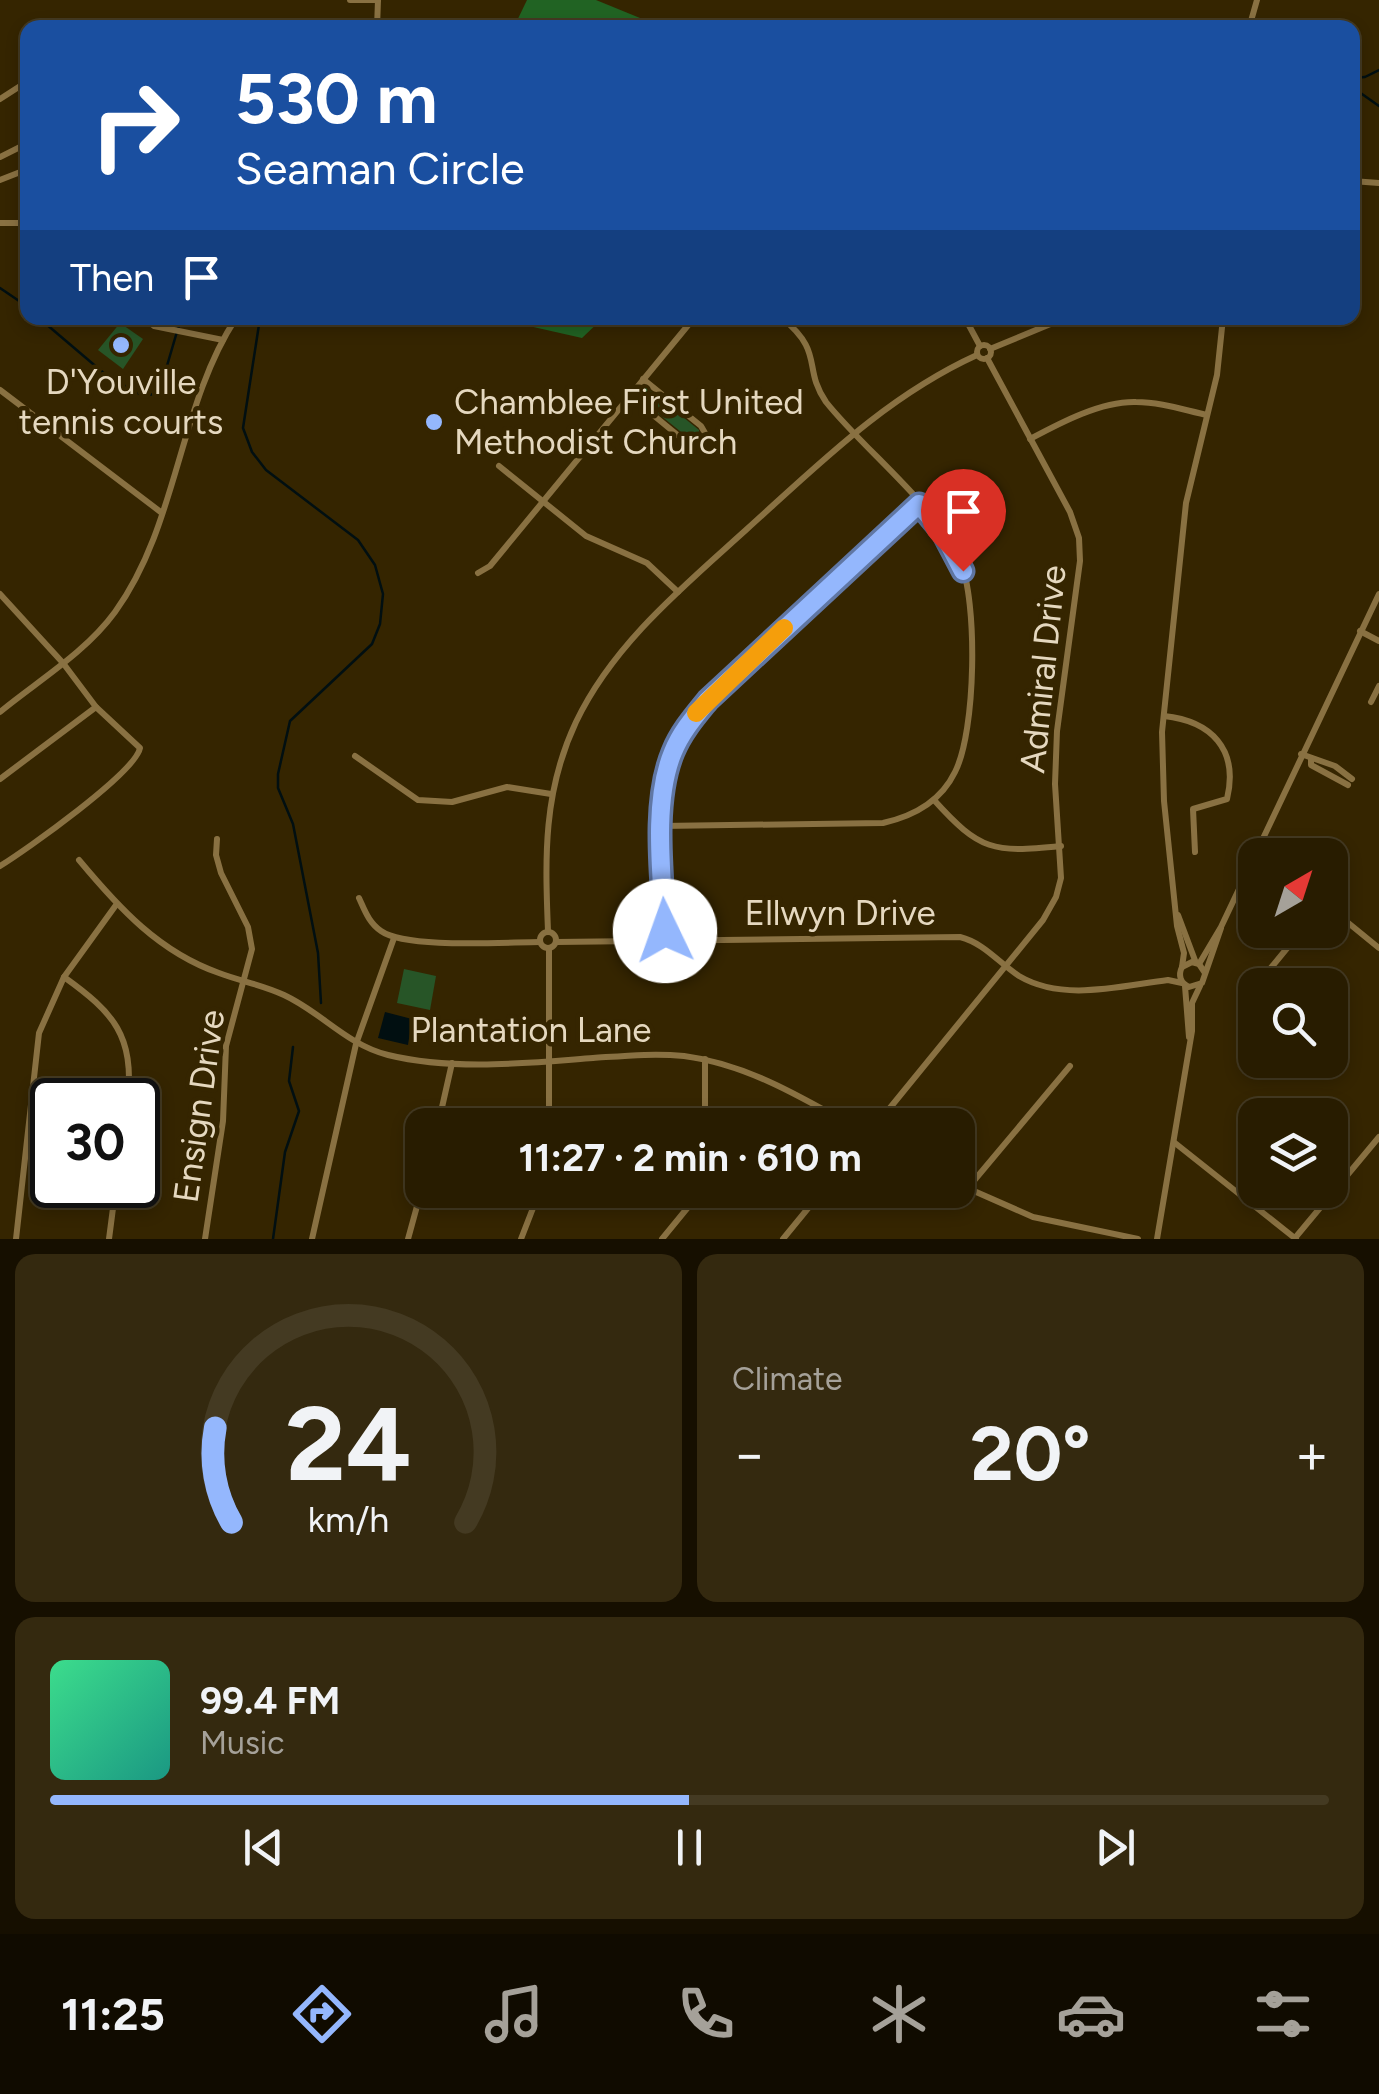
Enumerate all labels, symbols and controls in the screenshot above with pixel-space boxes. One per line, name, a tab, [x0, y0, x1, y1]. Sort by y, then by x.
text: 530 m	[235, 56, 438, 141]
icon: right	[70, 60, 200, 190]
text: Seaman Circle	[235, 141, 525, 195]
icon: arrive	[174, 250, 229, 305]
text: Then	[70, 255, 154, 301]
marker: D'Youville tennis courts	[110, 334, 132, 356]
place label: D'Youville tennis courts	[19, 361, 223, 443]
place label: Chamblee First United Methodist Church	[454, 381, 804, 463]
marker: Chamblee First United Methodist Church	[423, 411, 445, 433]
pin	[921, 469, 1006, 572]
icon: arrive	[936, 484, 991, 539]
street label: Admiral Drive	[1011, 563, 1075, 775]
north arrow	[1238, 838, 1348, 948]
map controls	[1238, 838, 1348, 1208]
position arrow	[613, 879, 717, 983]
street label: Ellwyn Drive	[744, 892, 936, 934]
button: search	[1238, 968, 1348, 1078]
street label: Ensign Drive	[165, 1007, 233, 1205]
street label: Plantation Lane	[411, 1009, 651, 1051]
speed limit sign: 30	[30, 1078, 160, 1208]
button: layers	[1238, 1098, 1348, 1208]
text: 11:27 · 2 min · 610 m	[518, 1135, 862, 1181]
text: Climate	[732, 1360, 843, 1398]
text: 24	[285, 1381, 412, 1506]
text: 20°	[970, 1409, 1091, 1499]
text: −	[732, 1421, 766, 1487]
text: +	[1295, 1421, 1329, 1487]
text: km/h	[308, 1498, 389, 1541]
text: 99.4 FM	[200, 1678, 340, 1724]
text: Music	[200, 1724, 285, 1762]
icon: previous	[236, 1820, 291, 1875]
icon: pause	[662, 1820, 717, 1875]
icon: next	[1088, 1820, 1143, 1875]
icon: directions	[287, 1979, 357, 2049]
icon: music	[479, 1979, 549, 2049]
icon: phone	[671, 1979, 741, 2049]
icon: climate	[864, 1979, 934, 2049]
icon: car	[1056, 1979, 1126, 2049]
icon: filters	[1248, 1979, 1318, 2049]
text: 11:25	[61, 1987, 165, 2041]

